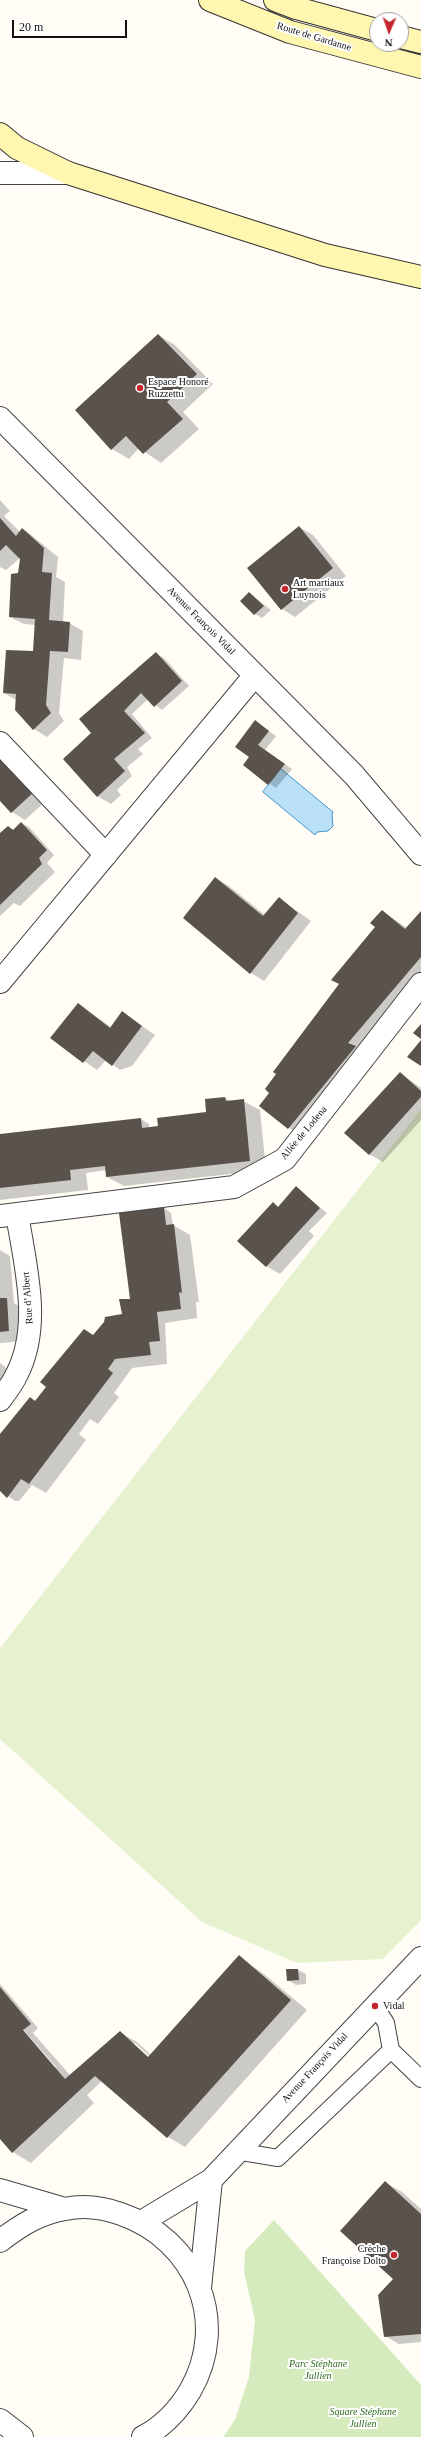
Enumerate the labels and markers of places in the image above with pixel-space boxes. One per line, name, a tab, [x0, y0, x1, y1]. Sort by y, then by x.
place label: Espace Honoré Ruzzettu	[148, 376, 209, 400]
marker: Espace Honoré Ruzzettu	[135, 383, 145, 393]
place label: Art martiaux Luynois	[293, 577, 344, 600]
marker: Art martiaux Luynois	[280, 584, 290, 594]
place label: Vidal	[383, 2000, 405, 2012]
marker: Vidal	[370, 2001, 380, 2011]
place label: Crèche Françoise Dolto	[322, 2243, 386, 2266]
marker: Crèche Françoise Dolto	[389, 2250, 399, 2260]

